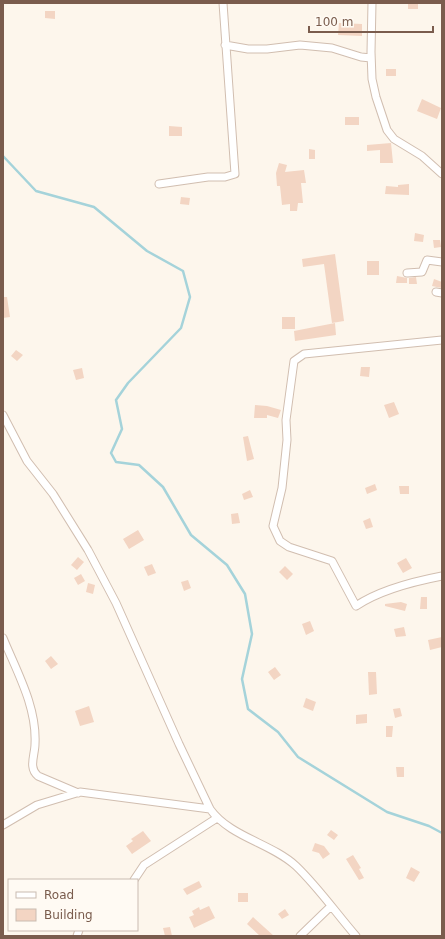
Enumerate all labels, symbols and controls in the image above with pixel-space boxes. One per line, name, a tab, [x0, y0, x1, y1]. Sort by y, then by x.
scale bar	[309, 8, 433, 34]
text: 100 m	[315, 15, 353, 29]
legend	[8, 879, 138, 931]
text: Road	[44, 888, 74, 902]
text: Building	[44, 908, 93, 922]

